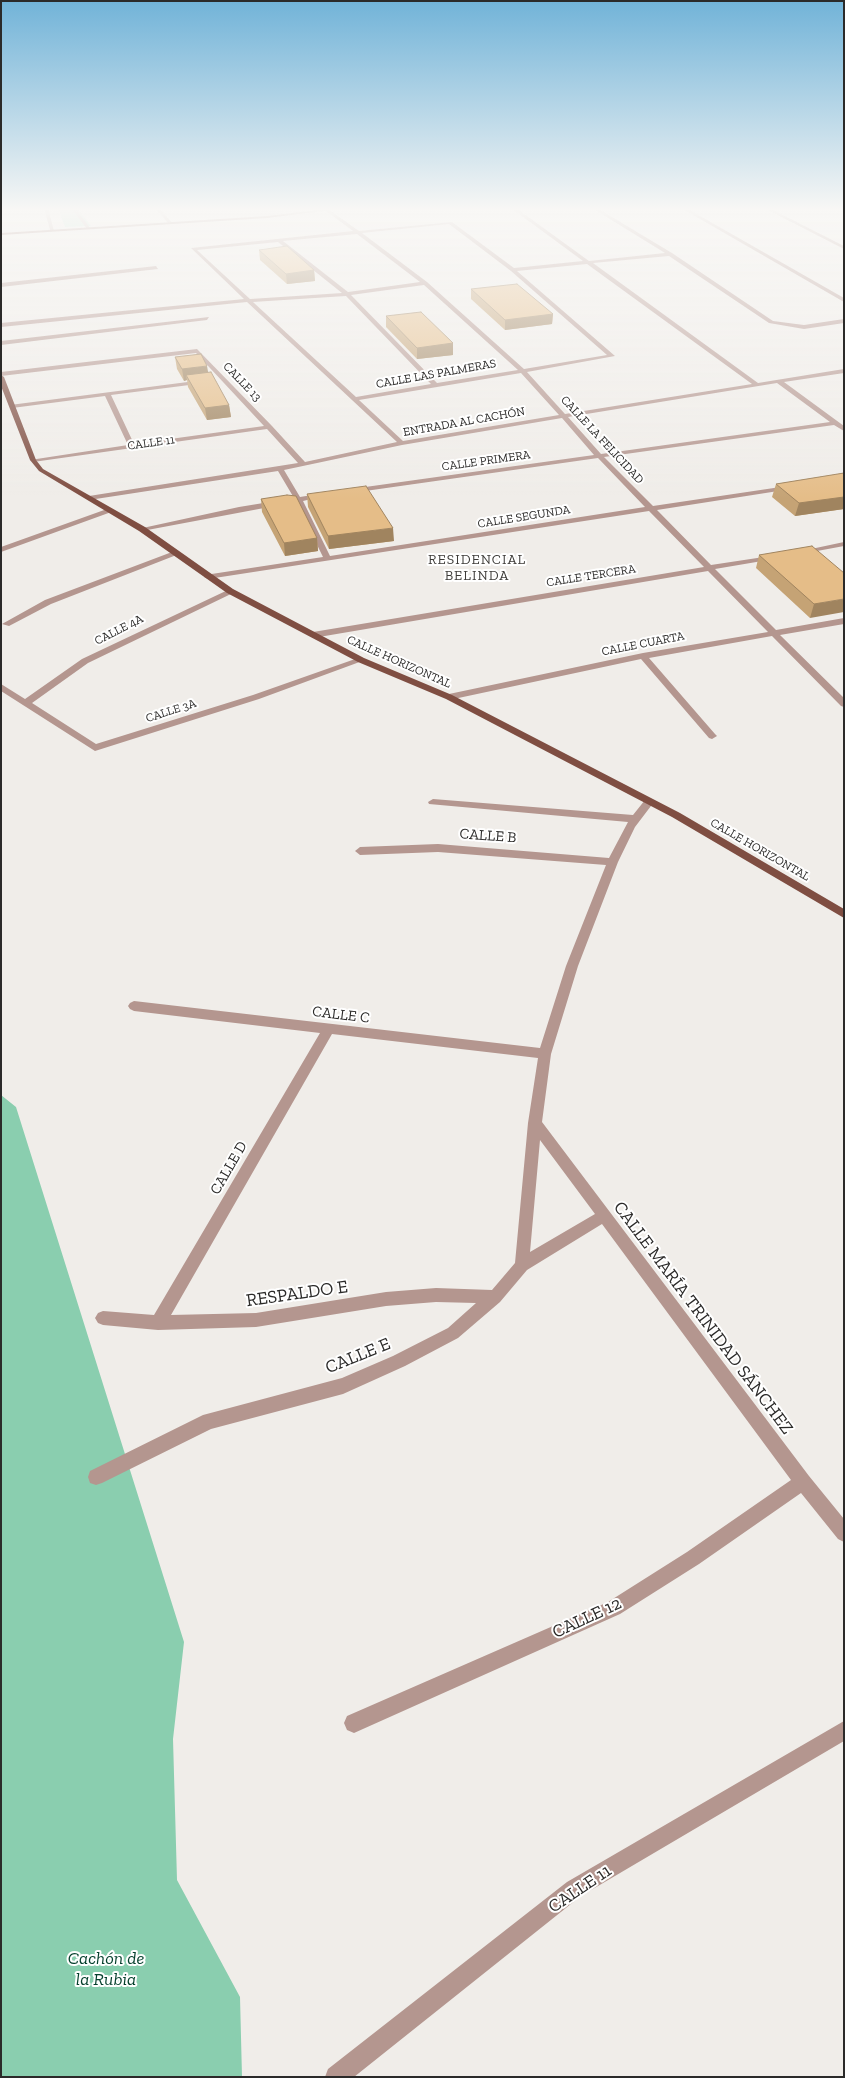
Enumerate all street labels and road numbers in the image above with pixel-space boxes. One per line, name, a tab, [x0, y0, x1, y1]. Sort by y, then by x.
street label: CALLE LAS PALMERAS	[375, 356, 497, 392]
street label: CALLE 13	[220, 359, 264, 405]
street label: CALLE LA FELICIDAD	[557, 393, 647, 487]
street label: ENTRADA AL CACHÓN	[402, 404, 526, 440]
street label: CALLE 11	[126, 433, 176, 453]
street label: CALLE PRIMERA	[441, 448, 531, 474]
street label: CALLE SEGUNDA	[477, 503, 571, 531]
street label: CALLE TERCERA	[545, 562, 637, 590]
street label: CALLE 4A	[92, 612, 146, 648]
street label: CALLE CUARTA	[600, 629, 686, 659]
street label: CALLE HORIZONTAL	[345, 633, 453, 691]
street label: CALLE 3A	[144, 696, 198, 726]
street label: CALLE HORIZONTAL	[708, 816, 812, 884]
street label: CALLE B	[459, 825, 517, 847]
street label: CALLE C	[311, 1003, 371, 1027]
street label: CALLE D	[207, 1138, 251, 1198]
street label: CALLE MARÍA TRINIDAD SÁNCHEZ	[608, 1197, 798, 1439]
street label: RESPALDO E	[245, 1276, 349, 1312]
street label: CALLE E	[322, 1333, 394, 1379]
street label: CALLE 12	[549, 1593, 625, 1643]
street label: CALLE 11	[544, 1860, 616, 1918]

